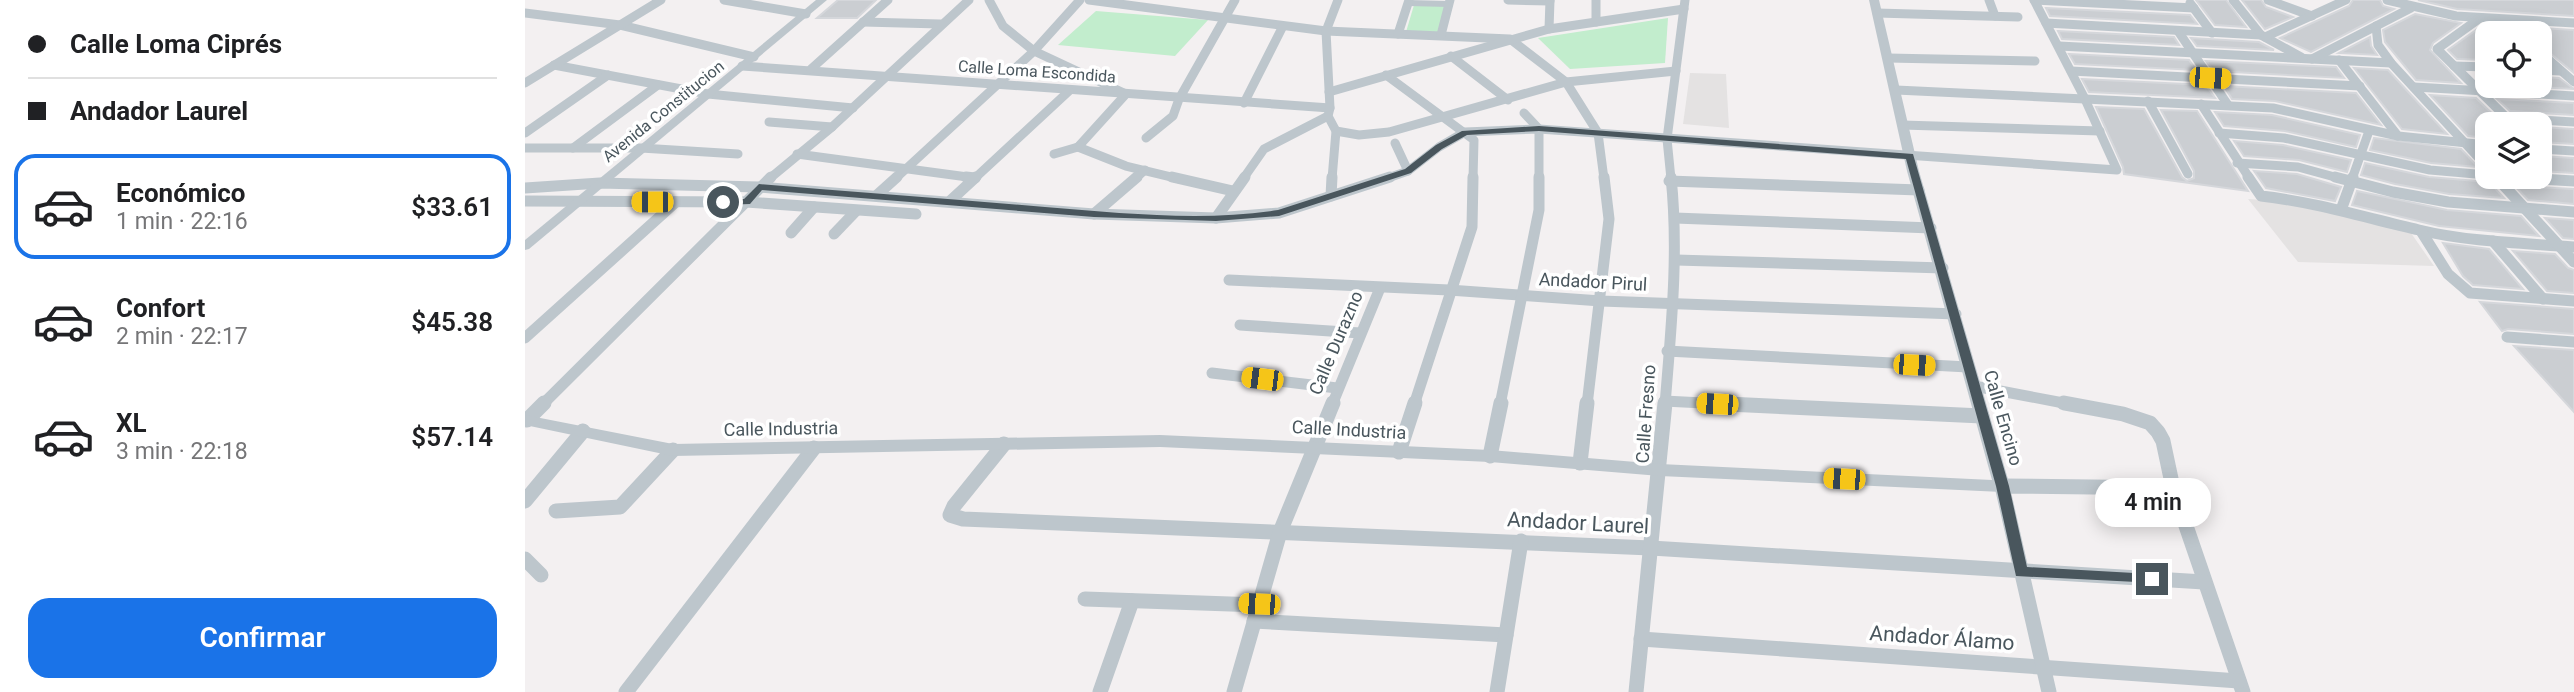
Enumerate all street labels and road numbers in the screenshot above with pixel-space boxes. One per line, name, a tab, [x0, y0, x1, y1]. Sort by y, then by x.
street label: Avenida Constitucion	[599, 57, 728, 166]
street label: Calle Loma Escondida	[957, 57, 1116, 86]
street label: Andador Pirul	[1538, 268, 1648, 295]
street label: Calle Durazno	[1304, 288, 1367, 398]
street label: Calle Fresno	[1632, 364, 1659, 464]
street label: Calle Encino	[1980, 368, 2027, 468]
street label: Calle Industria	[1291, 416, 1407, 443]
street label: Calle Industria	[723, 417, 838, 440]
street label: Andador Laurel	[1506, 507, 1650, 539]
street label: Andador Álamo	[1869, 621, 2015, 655]

